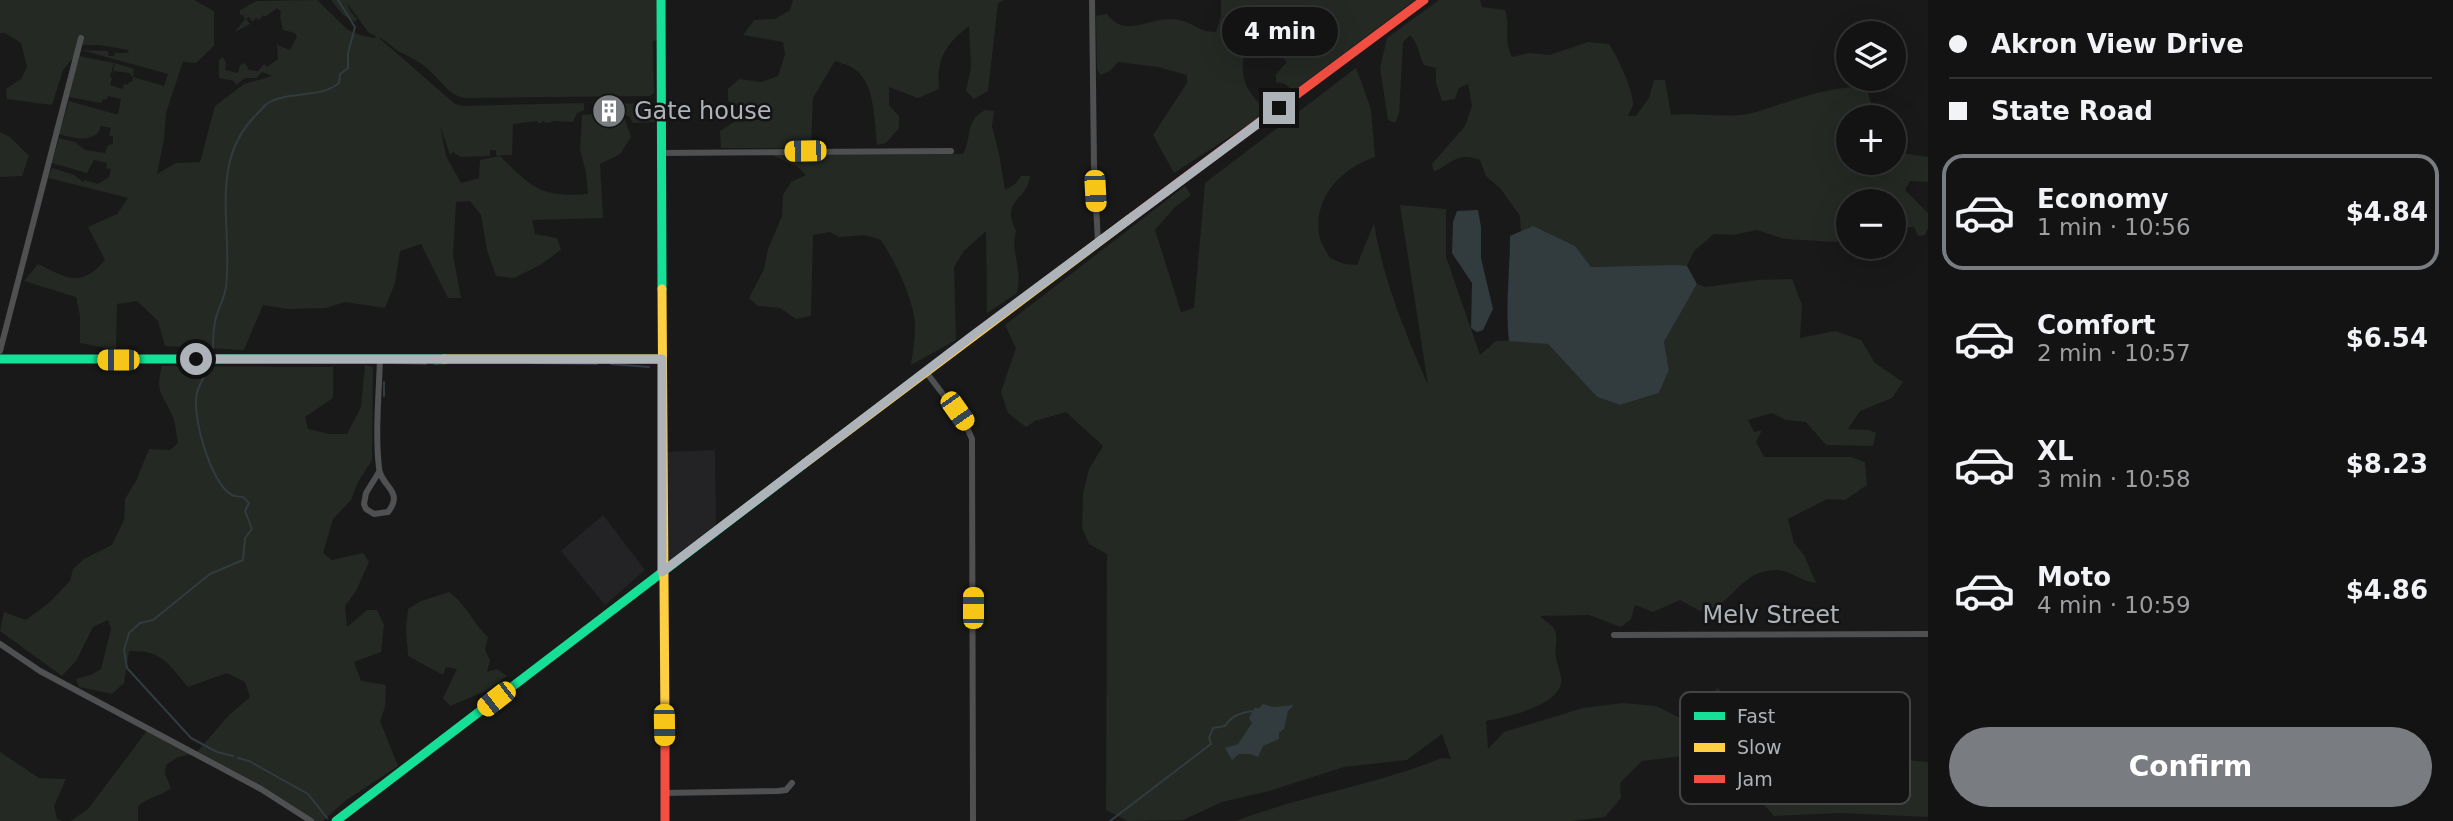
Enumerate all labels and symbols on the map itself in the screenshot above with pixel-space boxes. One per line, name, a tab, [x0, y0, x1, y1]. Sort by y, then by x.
callout: 4 min	[1221, 7, 1337, 56]
building icon: Gate house	[590, 92, 628, 130]
route end	[1263, 92, 1295, 124]
place label: Gate house	[634, 97, 771, 125]
car	[784, 140, 827, 162]
car	[1084, 169, 1107, 213]
route start	[180, 343, 212, 375]
car	[98, 350, 140, 371]
car	[937, 388, 978, 434]
car	[963, 587, 984, 629]
street label: Melv Street	[1703, 601, 1839, 629]
car	[473, 678, 520, 720]
legend	[1680, 692, 1910, 804]
car	[654, 704, 675, 746]
text: Fast	[1737, 705, 1775, 727]
text: Slow	[1737, 736, 1782, 758]
text: Jam	[1736, 768, 1773, 790]

